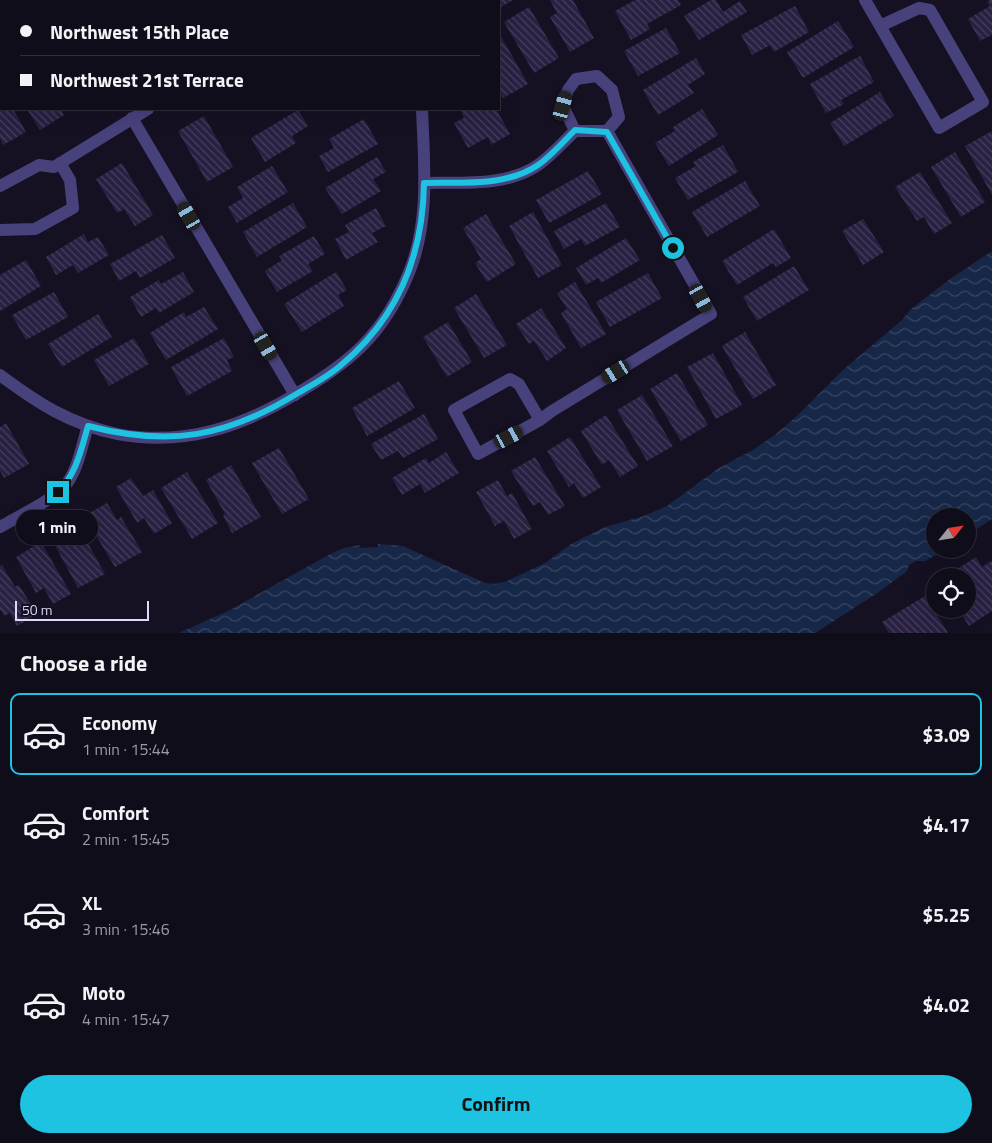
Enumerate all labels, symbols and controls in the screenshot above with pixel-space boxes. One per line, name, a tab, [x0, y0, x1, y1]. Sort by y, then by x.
text: Northwest 15th Place	[50, 17, 229, 46]
text: Northwest 21st Terrace	[50, 65, 244, 94]
car	[551, 90, 574, 122]
car	[175, 199, 202, 233]
route start	[662, 237, 684, 259]
car	[687, 281, 714, 315]
car	[252, 329, 279, 363]
car	[599, 358, 632, 386]
car	[492, 423, 525, 451]
route end	[47, 481, 69, 503]
north arrow	[926, 508, 976, 558]
map controls	[926, 508, 976, 618]
callout: 1 min	[17, 510, 99, 544]
text: 1 min	[38, 515, 76, 539]
button: locate	[926, 568, 976, 618]
scale bar	[15, 598, 149, 621]
text: 50 m	[22, 599, 52, 620]
text: Choose a ride	[20, 646, 147, 680]
text: Economy	[82, 708, 157, 737]
icon: car	[22, 712, 67, 757]
text: $3.09	[923, 720, 970, 749]
text: 1 min · 15:44	[82, 737, 170, 761]
text: Comfort	[82, 798, 149, 827]
icon: car	[22, 802, 67, 847]
text: $4.17	[923, 810, 970, 839]
text: 2 min · 15:45	[82, 827, 170, 851]
text: XL	[82, 888, 102, 917]
icon: car	[22, 892, 67, 937]
text: $5.25	[923, 900, 970, 929]
text: 3 min · 15:46	[82, 917, 170, 941]
text: Moto	[82, 978, 125, 1007]
icon: car	[22, 982, 67, 1027]
text: $4.02	[923, 990, 970, 1019]
text: 4 min · 15:47	[82, 1007, 170, 1031]
button: Confirm	[20, 1075, 972, 1133]

